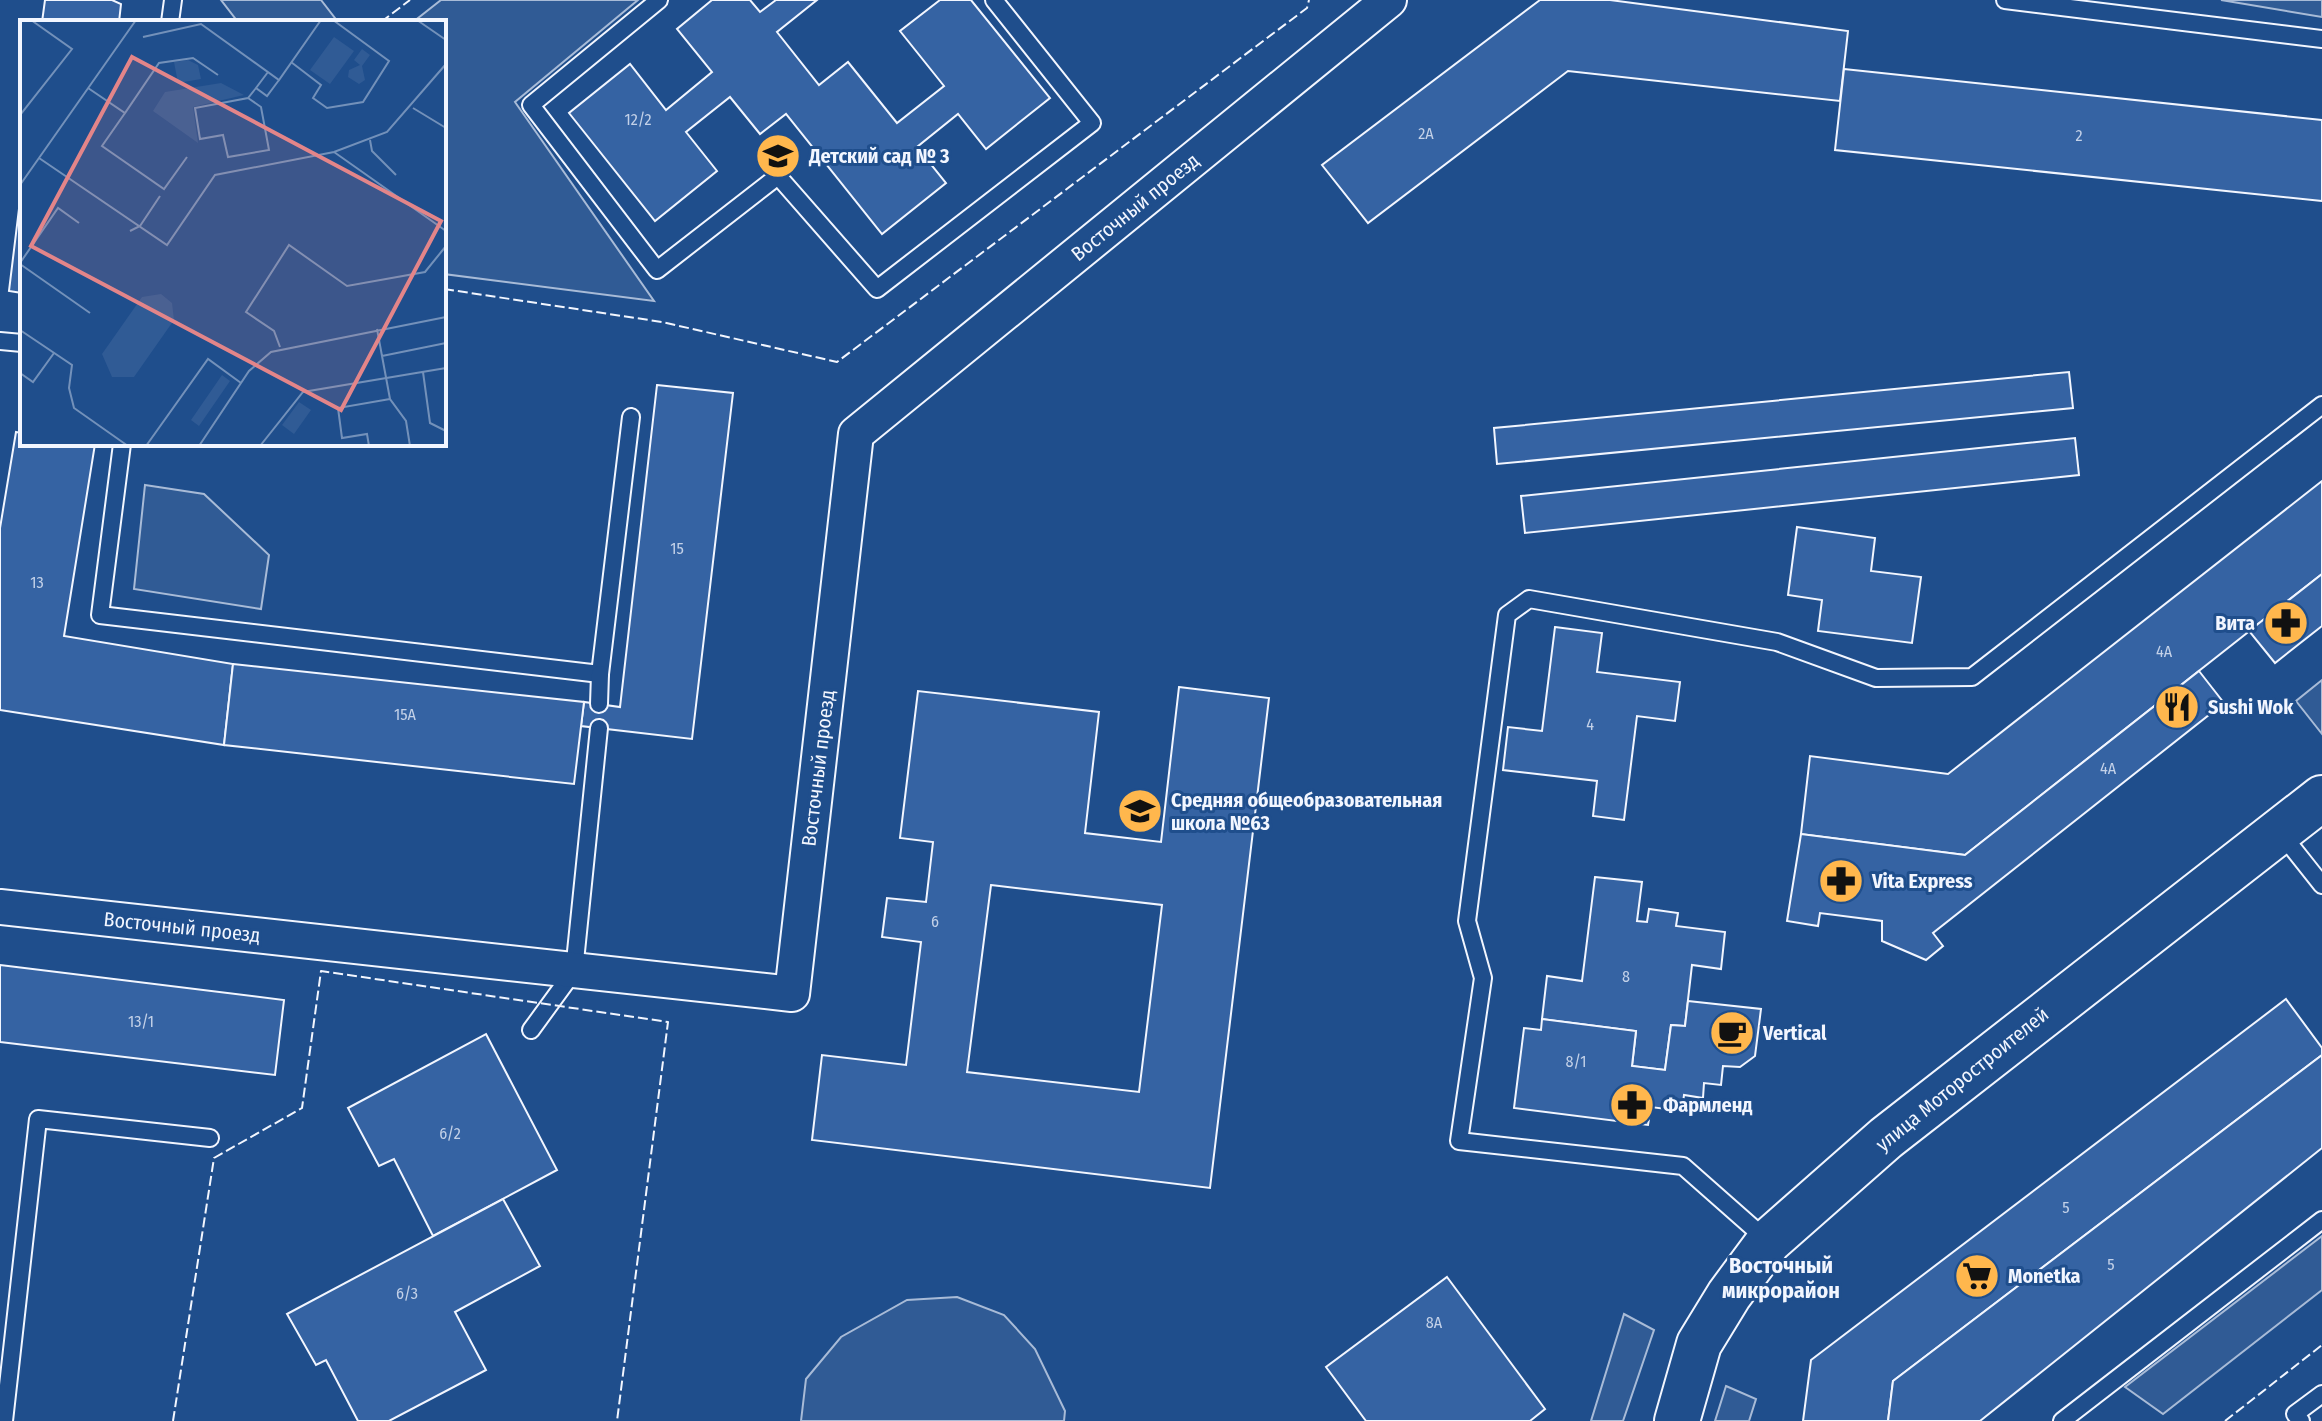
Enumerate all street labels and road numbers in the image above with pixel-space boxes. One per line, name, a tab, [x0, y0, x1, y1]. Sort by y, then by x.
street label: Восточный проезд	[1066, 148, 1204, 266]
street label: Восточный проезд	[796, 688, 840, 848]
street label: Восточный проезд	[102, 907, 262, 947]
street label: улица Моторостроителей	[1871, 1002, 2053, 1156]

